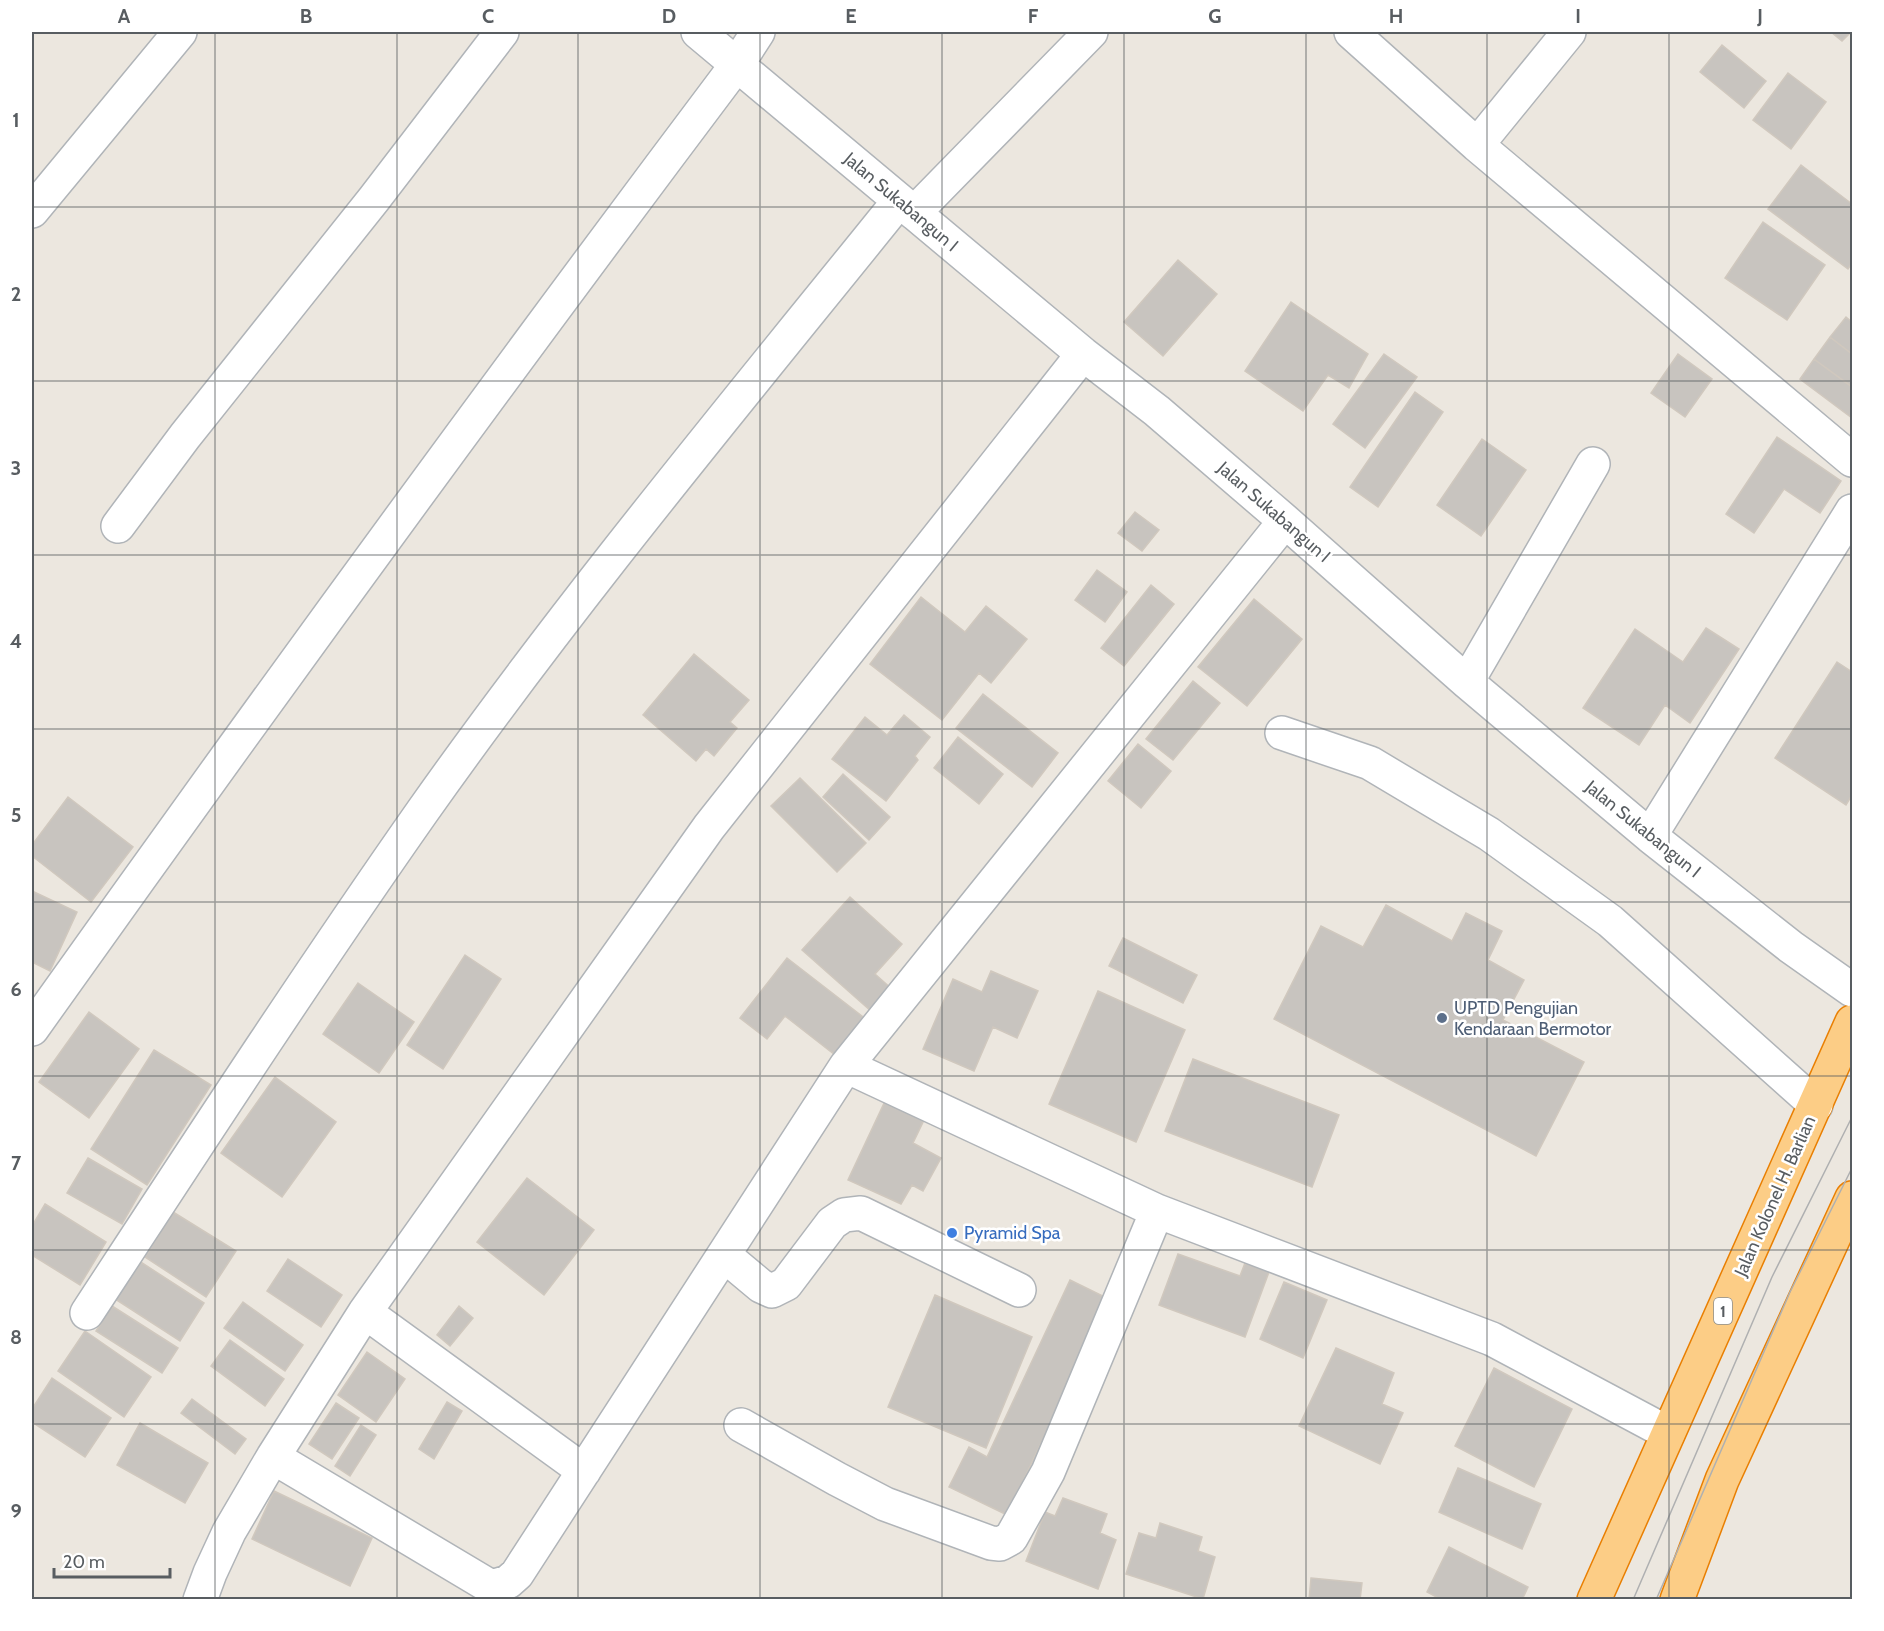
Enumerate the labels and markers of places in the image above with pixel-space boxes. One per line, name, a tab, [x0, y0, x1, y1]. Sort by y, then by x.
place label: UPTD Pengujian Kendaraan Bermotor	[1454, 997, 1612, 1040]
marker: UPTD Pengujian Kendaraan Bermotor	[1435, 1011, 1449, 1025]
place label: Pyramid Spa	[964, 1222, 1061, 1244]
marker: Pyramid Spa	[945, 1226, 959, 1240]

